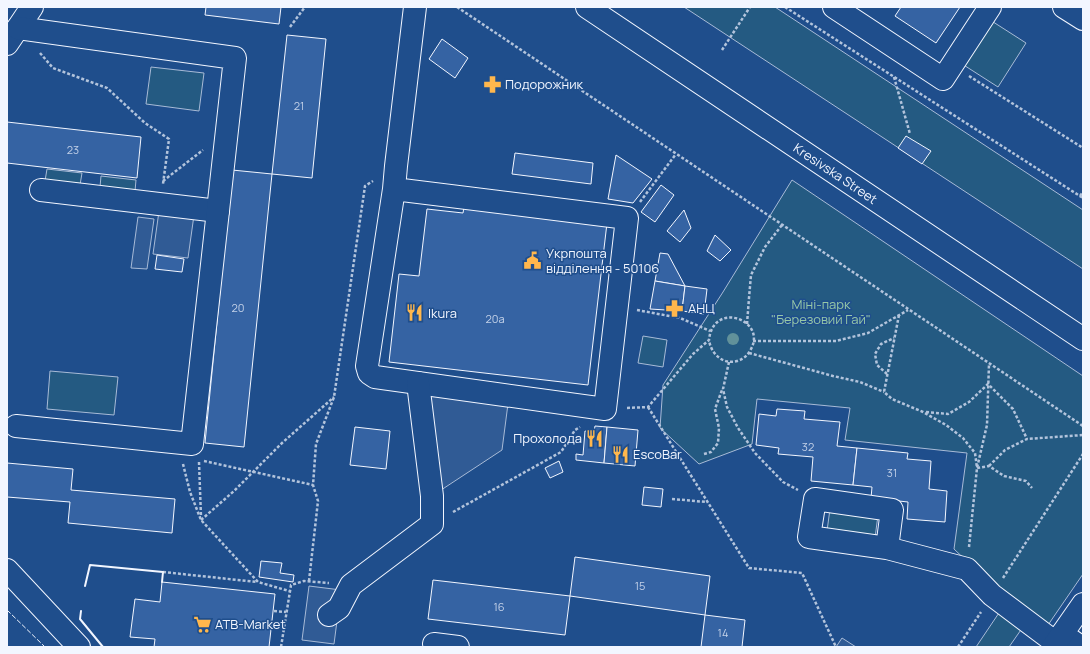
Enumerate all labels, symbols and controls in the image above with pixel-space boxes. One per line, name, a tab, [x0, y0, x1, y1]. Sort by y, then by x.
pharmacy icon: Подорожник	[482, 74, 502, 94]
place label: Подорожник	[505, 75, 584, 93]
house number: 21	[294, 98, 304, 113]
street label: Kresivska Street	[790, 139, 881, 208]
house number: 23	[67, 142, 79, 157]
place label: Укрпошта відділення - 50106	[546, 244, 659, 277]
public building icon: Укрпошта відділення - 50106	[523, 250, 543, 270]
park label: Міні-парк "Березовий Гай"	[771, 295, 871, 328]
pharmacy icon: АНЦ	[665, 298, 685, 318]
place label: АНЦ	[688, 299, 715, 317]
house number: 20	[232, 300, 244, 315]
restaurant icon: Ikura	[405, 303, 425, 323]
place label: Ikura	[428, 304, 457, 322]
house number: 20а	[485, 311, 505, 326]
restaurant icon: Прохолода	[585, 428, 605, 448]
place label: Прохолода	[513, 429, 582, 447]
house number: 32	[802, 439, 814, 454]
restaurant icon: EscoBar	[610, 444, 630, 464]
place label: EscoBar	[633, 445, 682, 463]
house number: 31	[887, 465, 897, 480]
house number: 15	[635, 578, 645, 593]
house number: 16	[493, 599, 505, 614]
supermarket icon: ATB-Market	[192, 614, 212, 634]
place label: ATB-Market	[215, 615, 286, 633]
house number: 14	[718, 625, 728, 640]

